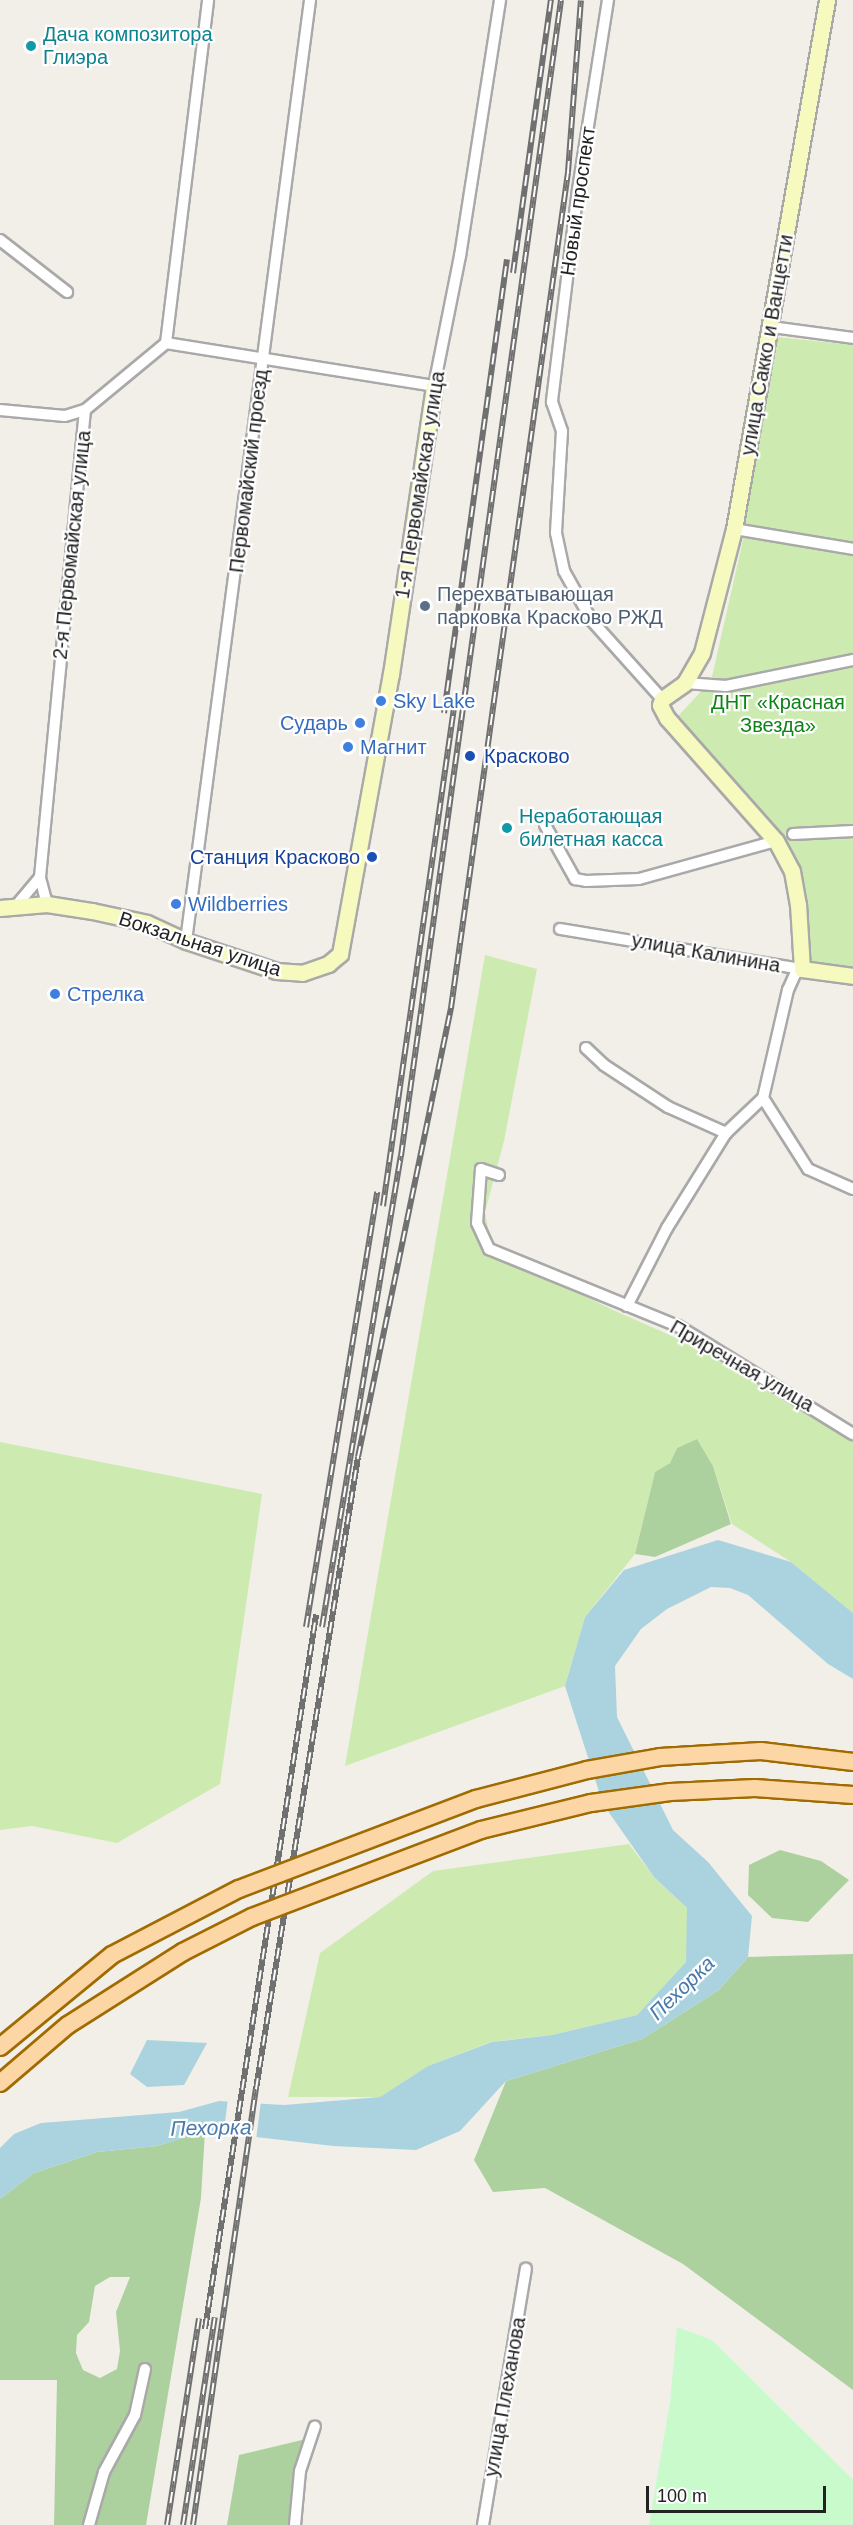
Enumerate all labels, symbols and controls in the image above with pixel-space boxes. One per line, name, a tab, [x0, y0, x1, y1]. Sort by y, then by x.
place label: Дача композитора Глиэра	[43, 22, 213, 69]
marker: Дача композитора Глиэра	[24, 39, 38, 53]
street label: Новый проспект	[556, 125, 600, 277]
street label: улица Сакко и Ванцетти	[736, 233, 798, 457]
street label: Первомайский проезд	[225, 368, 273, 574]
street label: 1-я Первомайская улица	[390, 370, 450, 600]
street label: 2-я Первомайская улица	[48, 429, 96, 661]
place label: Перехватывающая парковка Красково РЖД	[437, 582, 663, 629]
marker: Перехватывающая парковка Красково РЖД	[418, 599, 432, 613]
place label: Sky Lake	[393, 689, 475, 713]
park label: ДНТ «Красная Звезда»	[711, 691, 845, 738]
marker: Sky Lake	[374, 694, 388, 708]
place label: Сударь	[280, 711, 348, 735]
marker: Сударь	[353, 716, 367, 730]
place label: Магнит	[360, 735, 427, 759]
marker: Магнит	[341, 740, 355, 754]
place label: Красково	[484, 744, 570, 768]
marker: Красково	[461, 747, 479, 765]
place label: Неработающая билетная касса	[519, 804, 663, 851]
marker: Неработающая билетная касса	[500, 821, 514, 835]
place label: Станция Красково	[190, 845, 360, 869]
marker: Станция Красково	[365, 850, 379, 864]
place label: Wildberries	[188, 892, 288, 916]
marker: Wildberries	[169, 897, 183, 911]
street label: Вокзальная улица	[116, 906, 284, 982]
street label: улица Калинина	[630, 928, 782, 978]
place label: Стрелка	[67, 982, 144, 1006]
marker: Стрелка	[48, 987, 62, 1001]
street label: Приречная улица	[666, 1315, 818, 1417]
water label: Пехорка	[644, 1951, 720, 2025]
water label: Пехорка	[170, 2115, 252, 2141]
street label: улица Плеханова	[479, 2315, 531, 2479]
scale bar	[649, 2474, 829, 2512]
text: 100 m	[657, 2486, 707, 2506]

